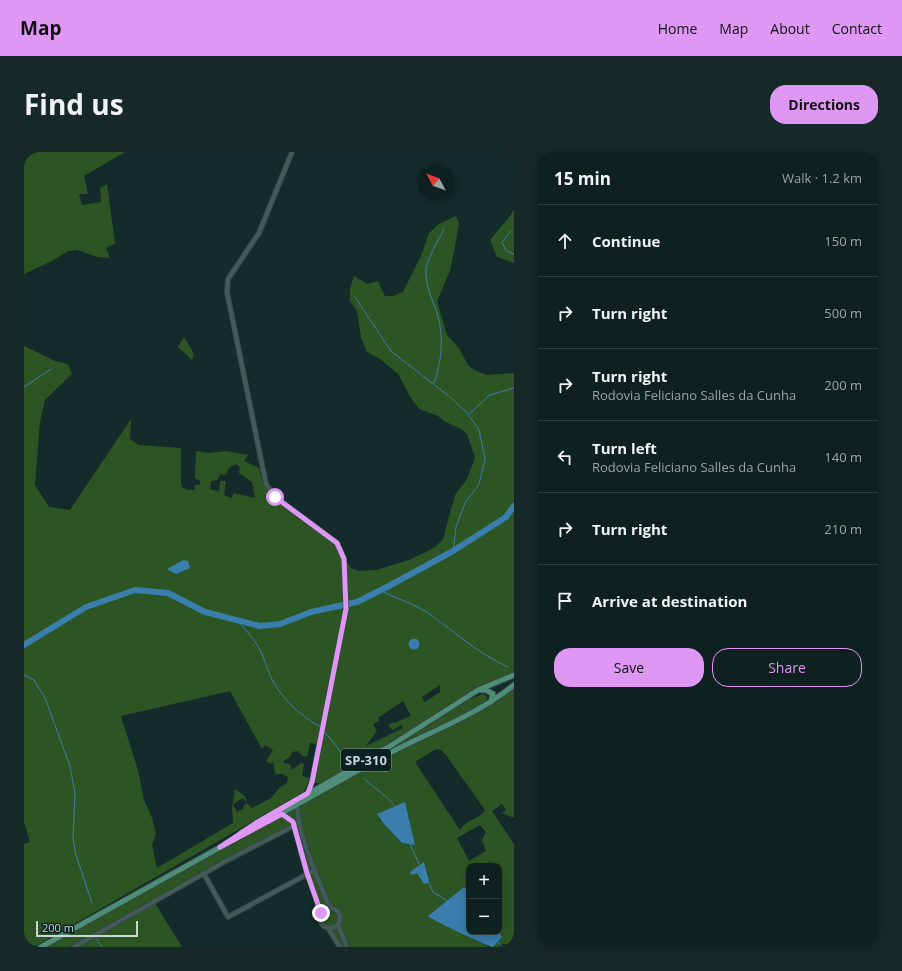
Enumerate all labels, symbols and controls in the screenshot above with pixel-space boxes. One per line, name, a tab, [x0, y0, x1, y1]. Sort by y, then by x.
text: Map	[20, 15, 61, 41]
text: Home	[658, 19, 697, 38]
text: Map	[719, 19, 748, 38]
text: About	[770, 19, 810, 38]
text: Contact	[832, 19, 882, 38]
text: Find us	[24, 85, 124, 123]
button: Directions	[770, 85, 878, 124]
north arrow	[418, 164, 454, 200]
text: 15 min	[554, 167, 611, 190]
text: Walk · 1.2 km	[782, 169, 862, 187]
icon: ahead	[554, 230, 576, 252]
text: Continue	[592, 231, 660, 251]
text: 150 m	[824, 232, 862, 250]
icon: right	[554, 302, 576, 324]
text: Turn right	[592, 303, 667, 323]
text: 500 m	[824, 304, 862, 322]
text: Turn right	[592, 366, 667, 386]
icon: right	[554, 374, 576, 396]
text: 200 m	[824, 376, 862, 394]
text: Rodovia Feliciano Salles da Cunha	[592, 386, 796, 404]
text: Turn left	[592, 438, 657, 458]
icon: left	[554, 446, 576, 468]
text: 140 m	[824, 448, 862, 466]
text: Rodovia Feliciano Salles da Cunha	[592, 458, 796, 476]
route start	[266, 488, 284, 506]
icon: right	[554, 518, 576, 540]
text: Turn right	[592, 519, 667, 539]
text: 210 m	[824, 520, 862, 538]
icon: arrive	[554, 590, 576, 612]
text: Arrive at destination	[592, 591, 747, 611]
button: Save	[554, 648, 704, 687]
button: Share	[712, 648, 862, 687]
road number: SP-310	[341, 749, 391, 771]
map controls	[466, 863, 502, 935]
button: +	[466, 863, 502, 899]
button: −	[466, 899, 502, 935]
route end	[312, 904, 330, 922]
scale bar	[36, 919, 138, 938]
text: 200 m	[42, 920, 74, 935]

